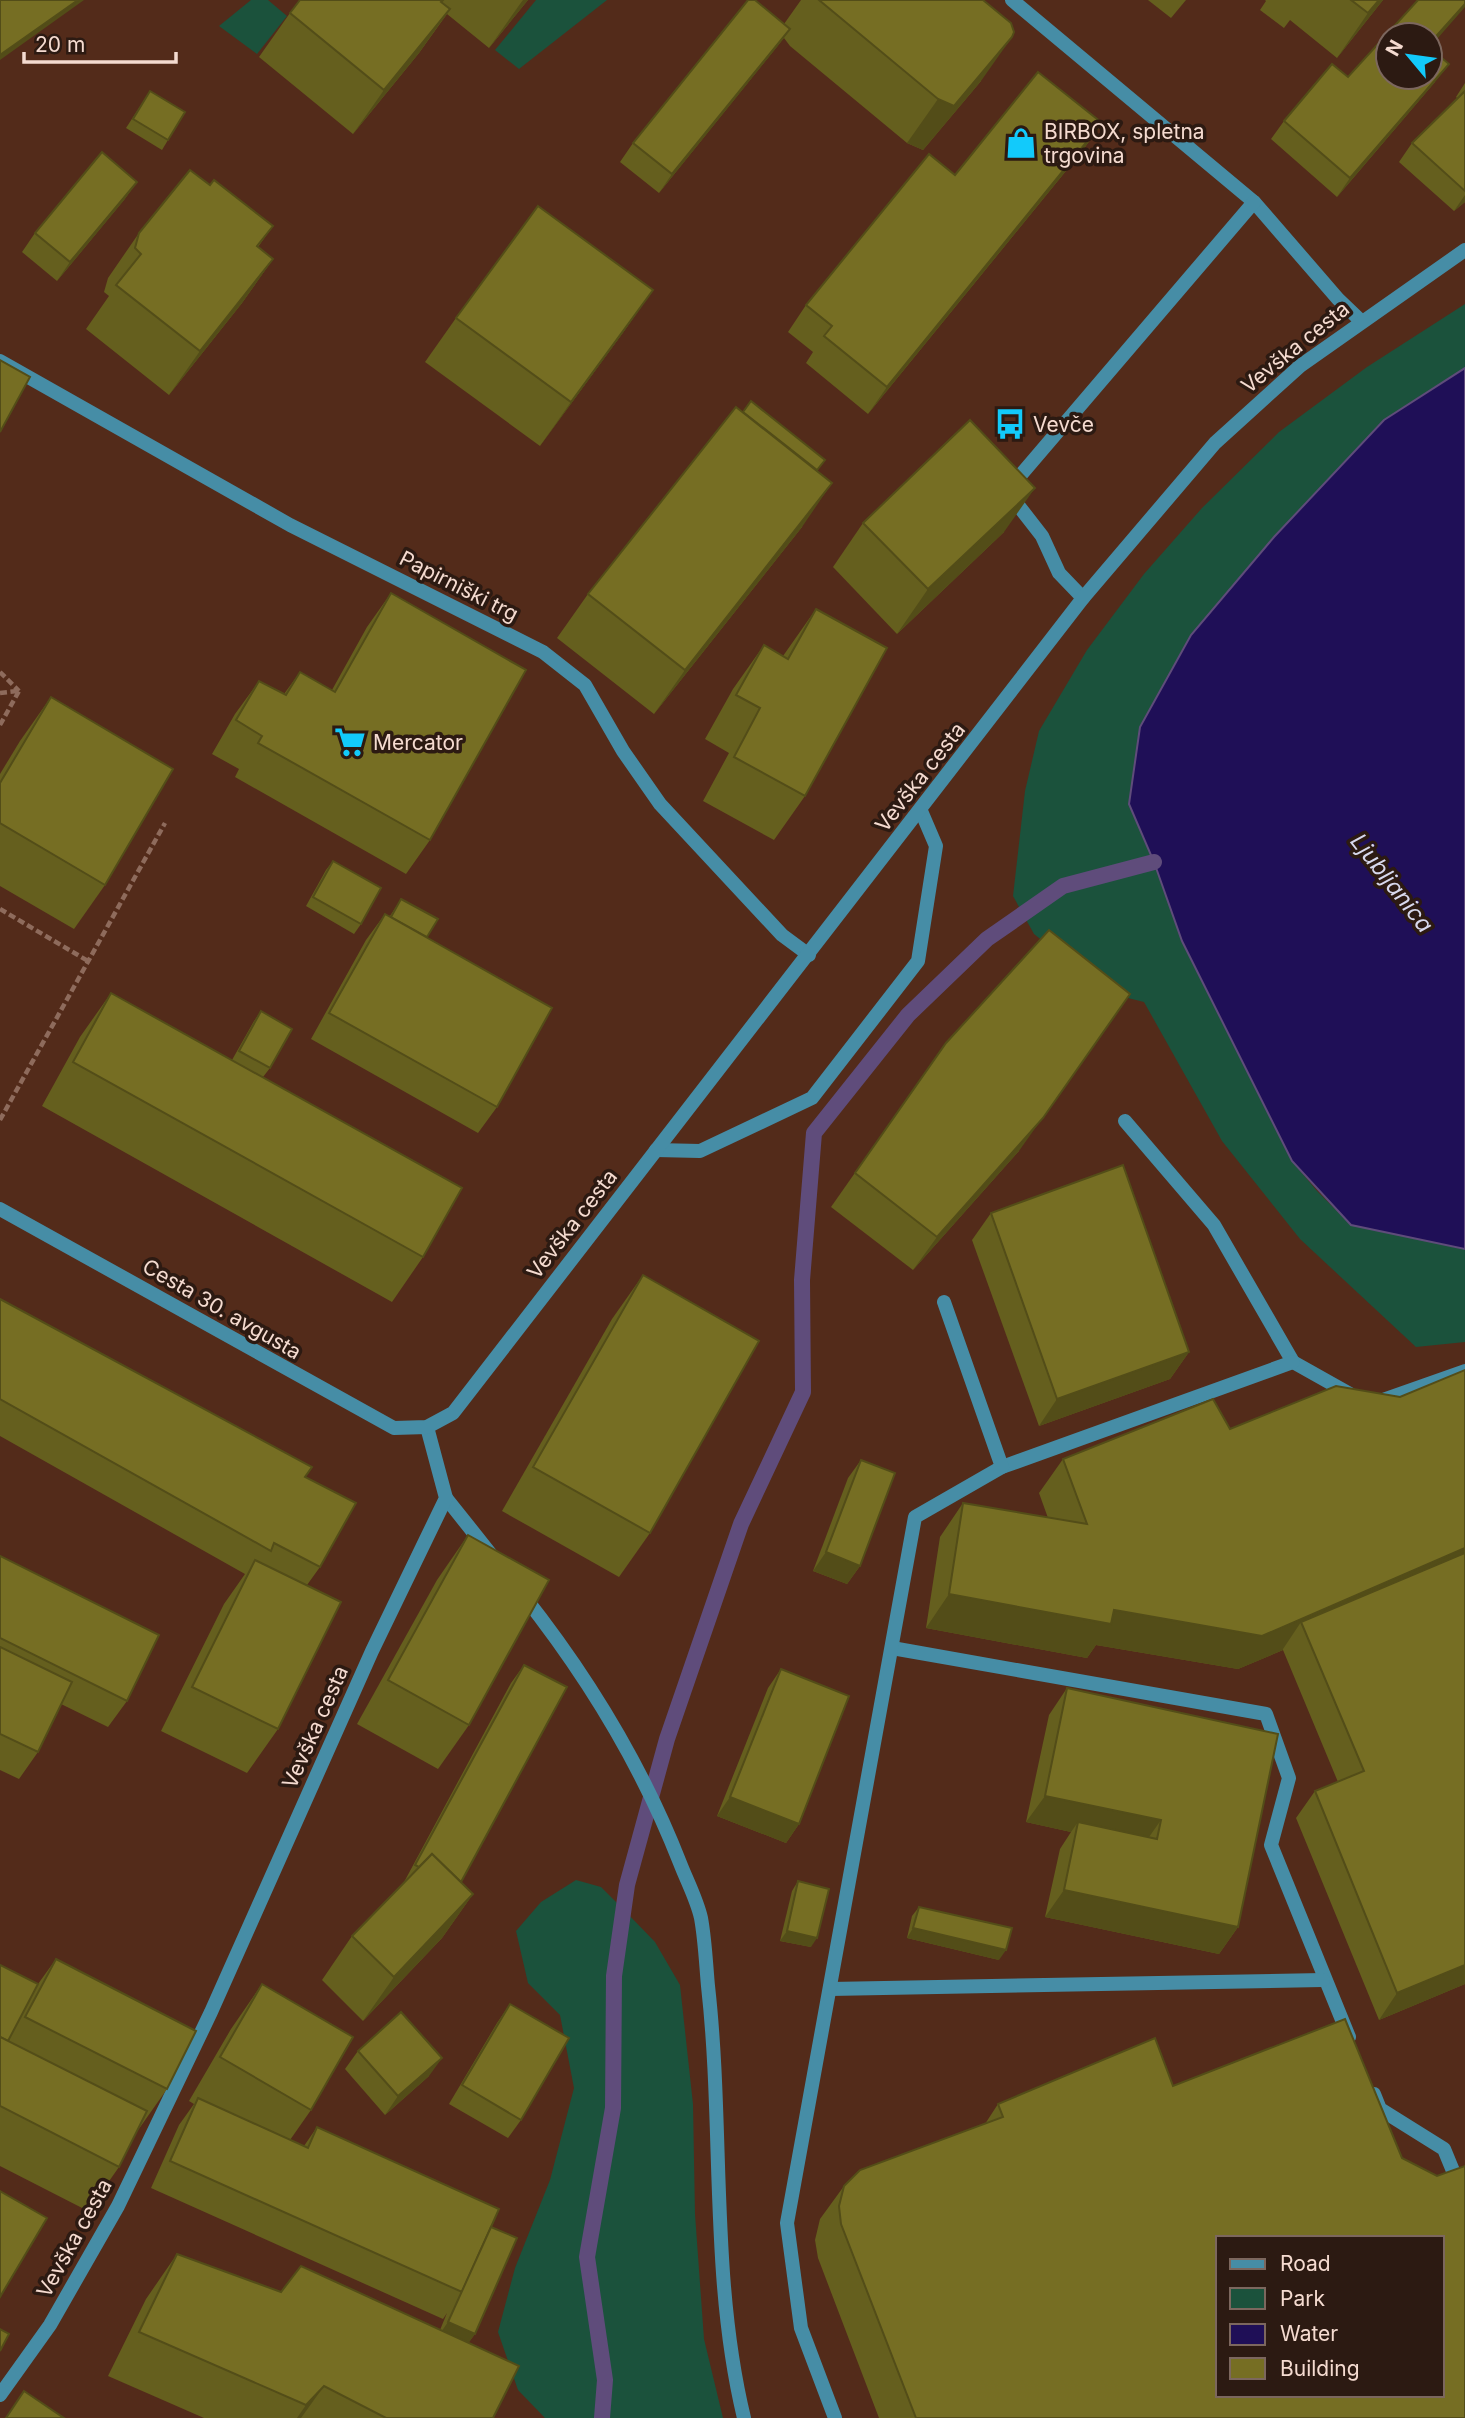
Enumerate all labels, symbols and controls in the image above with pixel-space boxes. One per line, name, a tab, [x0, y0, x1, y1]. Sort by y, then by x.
scale bar	[24, 21, 177, 65]
north arrow	[1374, 21, 1444, 91]
text: 20 m	[35, 32, 85, 57]
text: N	[1381, 36, 1408, 60]
place label: BIRBOX, spletna trgovina	[1044, 119, 1205, 168]
shop icon: BIRBOX, spletna trgovina	[1004, 126, 1038, 160]
street label: Vevška cesta	[1236, 296, 1354, 398]
bus stop icon: Vevče	[993, 407, 1027, 441]
place label: Vevče	[1033, 412, 1094, 437]
street label: Papirniški trg	[396, 545, 522, 627]
street label: Vevška cesta	[870, 718, 970, 836]
supermarket icon: Mercator	[333, 725, 367, 759]
place label: Mercator	[373, 730, 463, 755]
water label: Ljubljanica	[1345, 828, 1439, 938]
street label: Vevška cesta	[522, 1165, 622, 1283]
street label: Cesta 30. avgusta	[138, 1253, 306, 1365]
street label: Vevška cesta	[277, 1662, 353, 1792]
street label: Vevška cesta	[31, 2174, 117, 2302]
legend	[1216, 2236, 1444, 2397]
text: Road	[1280, 2251, 1331, 2276]
text: Park	[1280, 2286, 1325, 2311]
text: Water	[1280, 2321, 1338, 2346]
text: Building	[1280, 2356, 1360, 2381]

